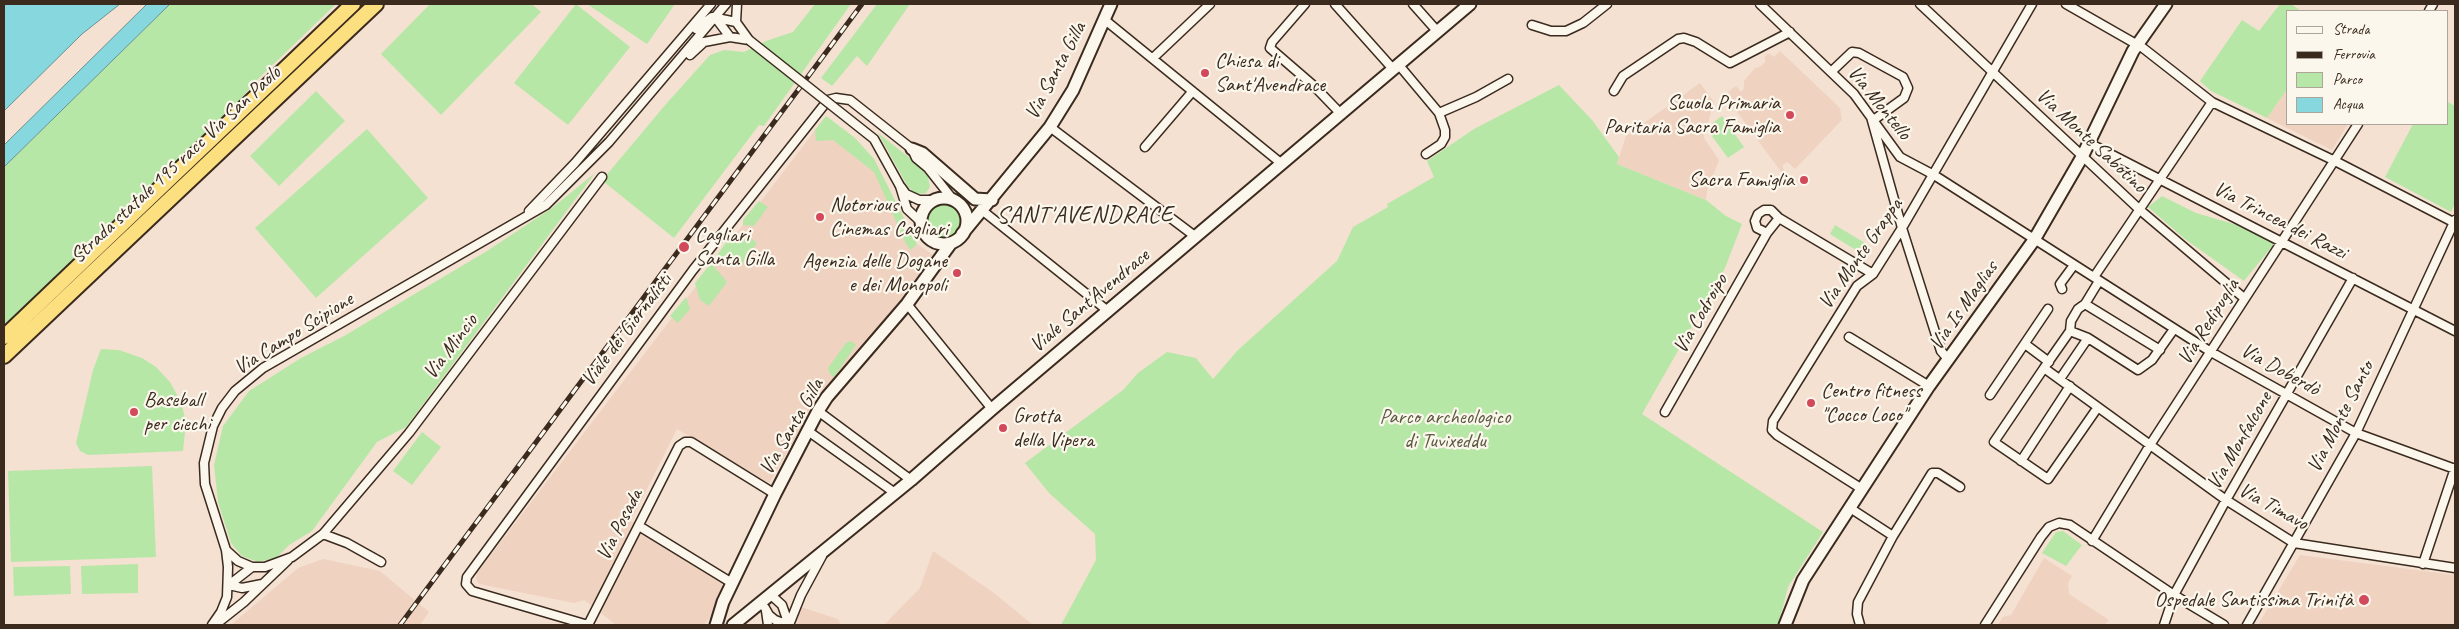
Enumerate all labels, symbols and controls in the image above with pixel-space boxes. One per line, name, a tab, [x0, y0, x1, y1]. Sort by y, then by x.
legend	[2286, 10, 2449, 125]
street label: Via Santa Gilla	[1020, 18, 1092, 124]
text: Strada	[2333, 20, 2369, 39]
text: Ferrovia	[2333, 45, 2375, 64]
place label: Chiesa di Sant'Avendrace	[1215, 48, 1325, 98]
street label: Strada statale 195 racc Via San Paolo	[66, 61, 286, 269]
street label: Via Montello	[1842, 61, 1916, 145]
marker: Chiesa di Sant'Avendrace	[1199, 67, 1211, 79]
text: Parco	[2333, 70, 2362, 89]
street label: Via Monte Sabotino	[2030, 83, 2152, 199]
place label: Scuola Primaria Paritaria Sacra Famiglia	[1604, 90, 1780, 140]
text: Acqua	[2333, 95, 2363, 114]
marker: Scuola Primaria Paritaria Sacra Famiglia	[1784, 109, 1796, 121]
place label: Sacra Famiglia	[1688, 167, 1794, 193]
marker: Sacra Famiglia	[1798, 174, 1810, 186]
street label: Via Trincea dei Razzi	[2209, 177, 2351, 265]
place label: Notorious Cinemas Cagliari	[830, 192, 948, 242]
street label: Via Monte Grappa	[1813, 194, 1909, 314]
district label: SANT'AVENDRACE	[995, 202, 1175, 230]
marker: Notorious Cinemas Cagliari	[814, 211, 826, 223]
place label: Cagliari Santa Gilla	[695, 222, 774, 272]
marker: Cagliari Santa Gilla	[677, 240, 691, 254]
street label: Viale Sant'Avendrace	[1025, 244, 1155, 358]
place label: Agenzia delle Dogane e dei Monopoli	[802, 248, 947, 298]
street label: Via Is Maglias	[1924, 257, 2004, 355]
marker: Agenzia delle Dogane e dei Monopoli	[951, 267, 963, 279]
street label: Viale dei Giornalisti	[576, 268, 678, 392]
street label: Via Codroipo	[1668, 270, 1734, 358]
street label: Via Redipuglia	[2173, 274, 2245, 370]
street label: Via Campo Scipione	[230, 287, 358, 381]
street label: Via Mincio	[418, 309, 484, 385]
street label: Via Doberdò	[2236, 338, 2324, 402]
street label: Via Monte Santo	[2302, 357, 2380, 477]
street label: Via Santa Gilla	[754, 375, 830, 479]
place label: Centro fitness "Cocco Loco"	[1821, 378, 1921, 428]
place label: Baseball per ciechi	[144, 387, 210, 437]
street label: Via Monfalcone	[2202, 388, 2278, 494]
marker: Centro fitness "Cocco Loco"	[1805, 397, 1817, 409]
place label: Grotta della Vipera	[1013, 403, 1094, 453]
park label: Parco archeologico di Tuvixeddu	[1380, 404, 1510, 454]
marker: Baseball per ciechi	[128, 406, 140, 418]
marker: Grotta della Vipera	[997, 422, 1009, 434]
street label: Via Timavo	[2234, 478, 2312, 536]
street label: Via Posada	[591, 485, 649, 565]
place label: Ospedale Santissima Trinità	[2154, 587, 2353, 613]
marker: Ospedale Santissima Trinità	[2357, 593, 2371, 607]

